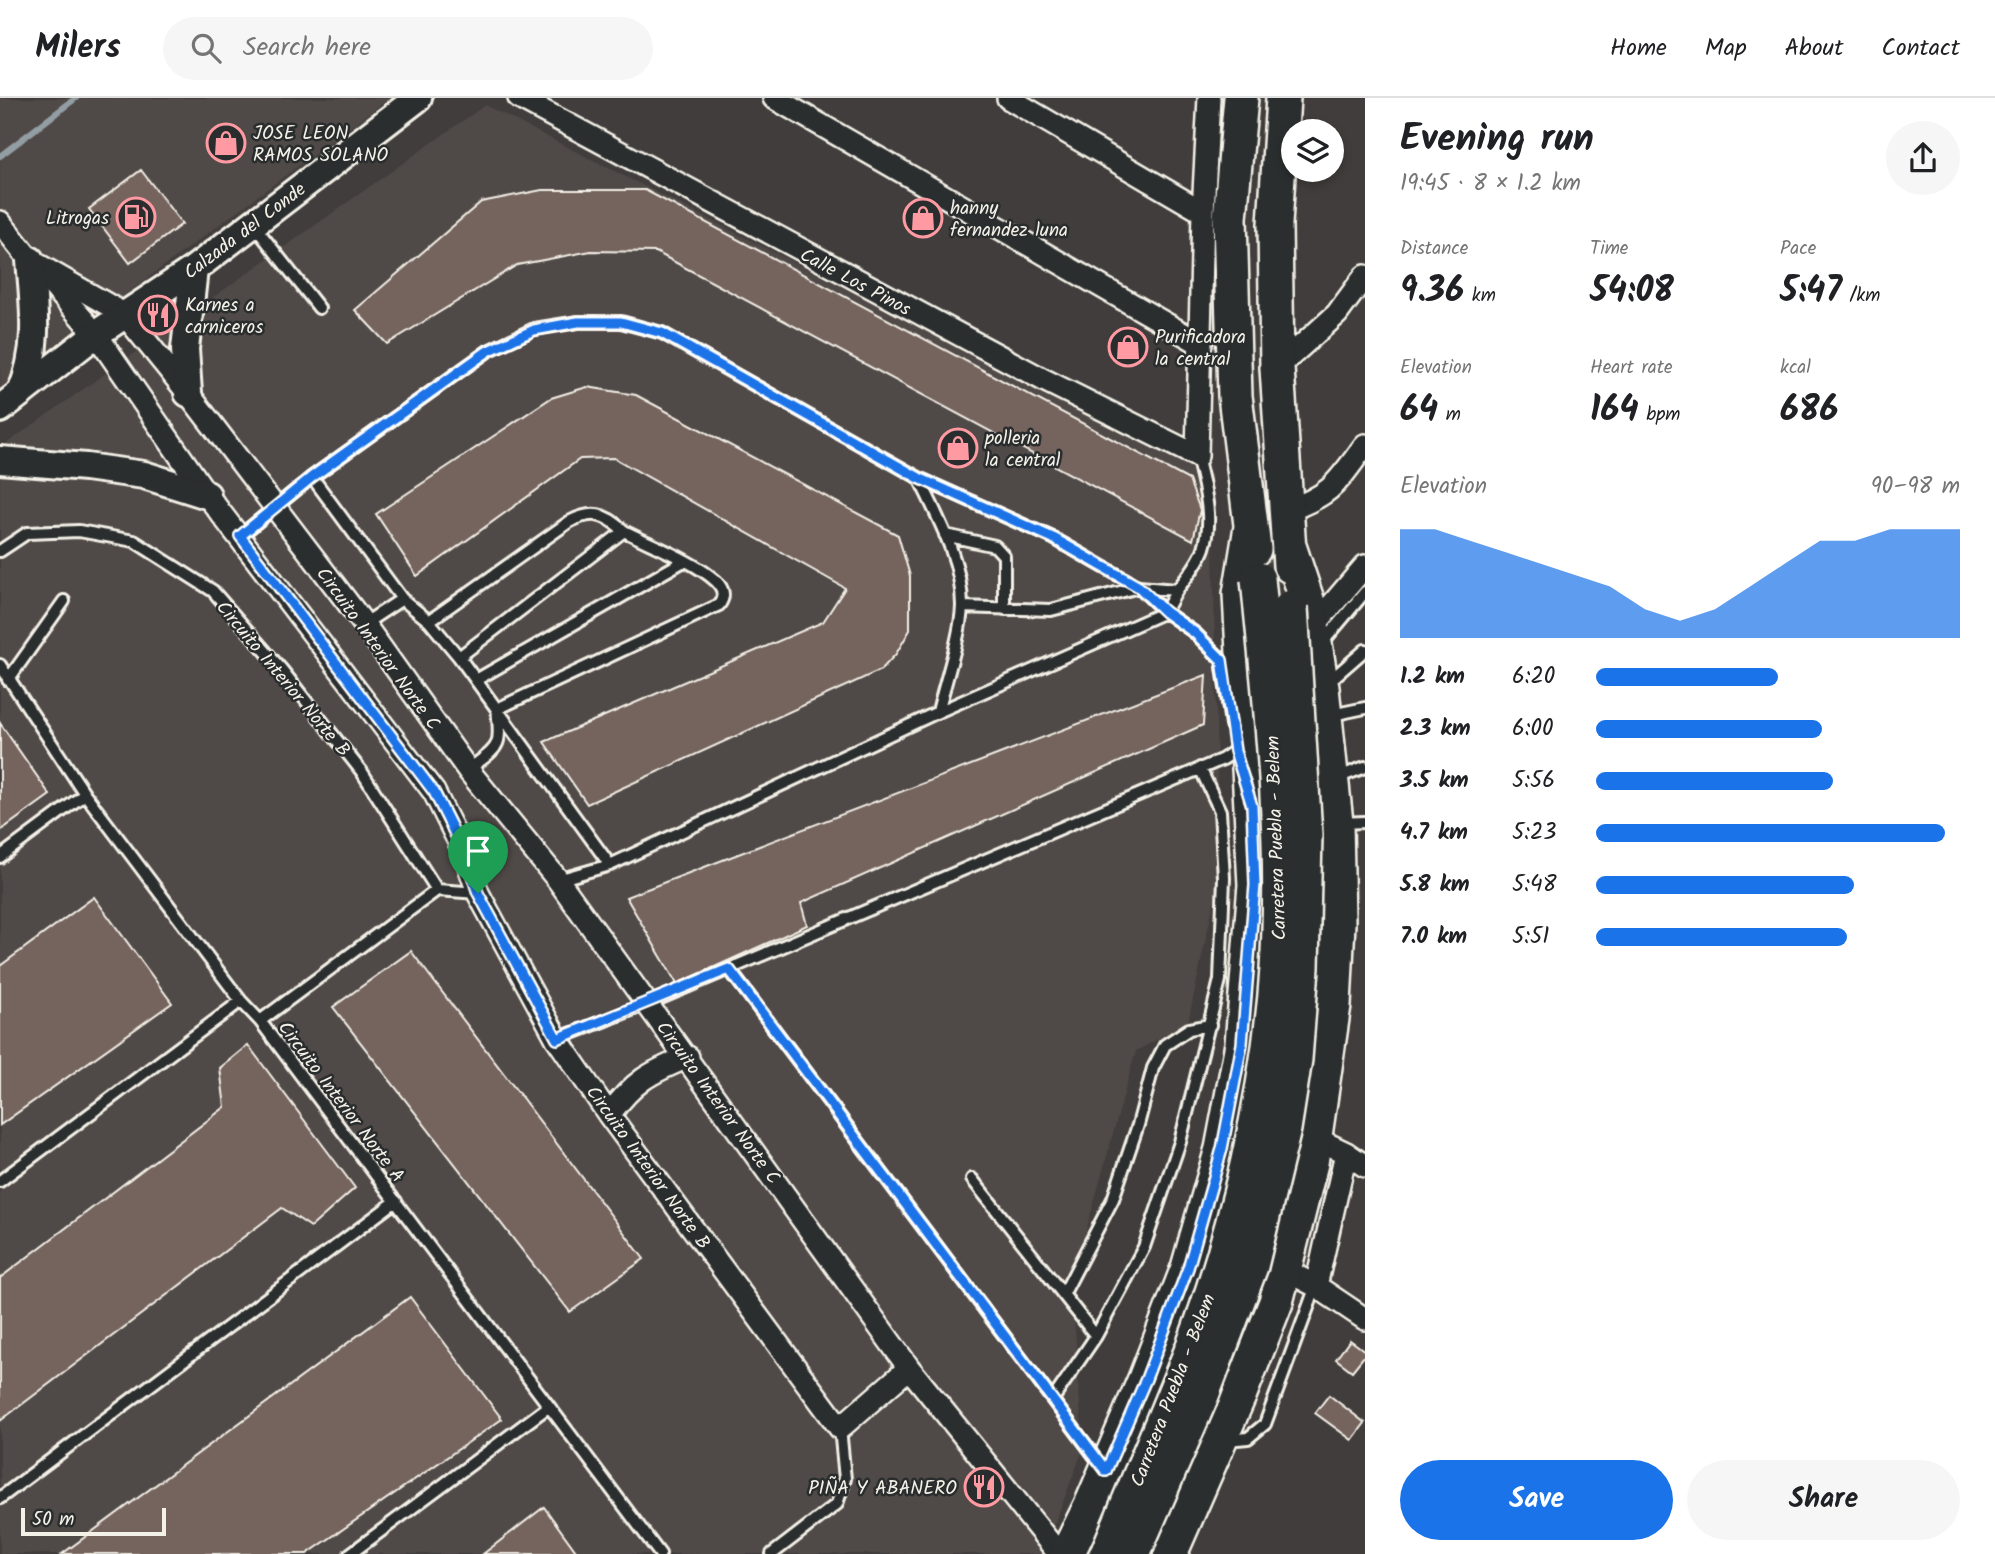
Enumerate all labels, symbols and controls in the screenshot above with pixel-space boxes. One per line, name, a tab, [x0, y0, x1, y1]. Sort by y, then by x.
search box	[163, 17, 653, 80]
text: Milers	[35, 22, 121, 75]
text: Search here	[243, 27, 371, 69]
icon: search	[187, 29, 225, 67]
text: Home	[1610, 29, 1667, 68]
text: Map	[1705, 29, 1747, 68]
text: About	[1785, 29, 1843, 68]
text: Contact	[1881, 29, 1960, 68]
text: Evening run	[1400, 110, 1594, 170]
place label: JOSE LEON RAMOS SOLANO	[253, 119, 389, 171]
map controls	[1281, 119, 1344, 182]
button: layers	[1281, 119, 1344, 182]
button: share	[1886, 121, 1960, 195]
shop icon: JOSE LEON RAMOS SOLANO	[205, 122, 247, 164]
text: 19:45 · 8 × 1.2 km	[1400, 166, 1581, 202]
street label: Calzada del Conde	[178, 175, 313, 288]
place label: hanny fernandez luna	[950, 194, 1068, 246]
fuel station icon: Litrogas	[115, 196, 157, 238]
shop icon: hanny fernandez luna	[902, 197, 944, 239]
place label: Litrogas	[46, 204, 109, 234]
text: Distance	[1400, 234, 1468, 264]
text: Time	[1590, 234, 1628, 264]
text: Pace	[1780, 234, 1816, 264]
street label: Calle Los Pinos	[794, 241, 916, 325]
text: 9.36	[1400, 264, 1464, 320]
text: 54:08	[1590, 264, 1674, 320]
text: 5:47	[1780, 264, 1842, 320]
text: km	[1464, 281, 1496, 311]
text: /km	[1842, 281, 1880, 311]
place label: Karnes a carniceros	[185, 291, 263, 343]
restaurant icon: Karnes a carniceros	[137, 294, 179, 336]
place label: Purificadora la central	[1155, 323, 1246, 375]
shop icon: Purificadora la central	[1107, 326, 1149, 368]
text: Elevation	[1400, 353, 1472, 383]
text: Heart rate	[1590, 353, 1673, 383]
text: kcal	[1780, 353, 1811, 383]
text: 64	[1400, 383, 1438, 439]
text: 164	[1590, 383, 1639, 439]
text: 686	[1780, 383, 1839, 439]
text: m	[1438, 400, 1461, 430]
text: bpm	[1639, 400, 1680, 430]
place label: polleria la central	[984, 424, 1061, 476]
shop icon: polleria la central	[937, 427, 979, 469]
text: Elevation	[1400, 469, 1487, 505]
text: 90–98 m	[1871, 469, 1960, 505]
street label: Circuito Interior Norte C	[308, 561, 447, 737]
street label: Circuito Interior Norte B	[208, 594, 357, 764]
text: 1.2 km	[1400, 659, 1465, 695]
text: 6:20	[1512, 659, 1555, 695]
text: 2.3 km	[1400, 711, 1470, 747]
text: 6:00	[1512, 711, 1553, 747]
street label: Carretera Puebla - Belem	[1258, 735, 1296, 941]
text: 3.5 km	[1400, 763, 1469, 799]
text: 5:56	[1512, 763, 1555, 799]
text: 4.7 km	[1400, 815, 1468, 851]
text: 5:23	[1512, 815, 1557, 851]
pin	[448, 821, 508, 893]
icon: arrive	[459, 832, 497, 870]
text: 5.8 km	[1400, 867, 1470, 903]
text: 5:48	[1512, 867, 1557, 903]
text: 7.0 km	[1400, 919, 1467, 955]
text: 5:51	[1512, 919, 1550, 955]
street label: Circuito Interior Norte A	[269, 1015, 411, 1189]
street label: Circuito Interior Norte C	[648, 1015, 787, 1191]
street label: Circuito Interior Norte B	[577, 1080, 717, 1256]
street label: Carretera Puebla - Belem	[1123, 1290, 1225, 1492]
button: Save	[1400, 1460, 1673, 1540]
button: Share	[1687, 1460, 1960, 1540]
restaurant icon: PIÑA Y ABANERO	[963, 1466, 1005, 1508]
place label: PIÑA Y ABANERO	[808, 1474, 957, 1504]
scale bar	[21, 1505, 166, 1537]
text: 50 m	[32, 1505, 74, 1535]

